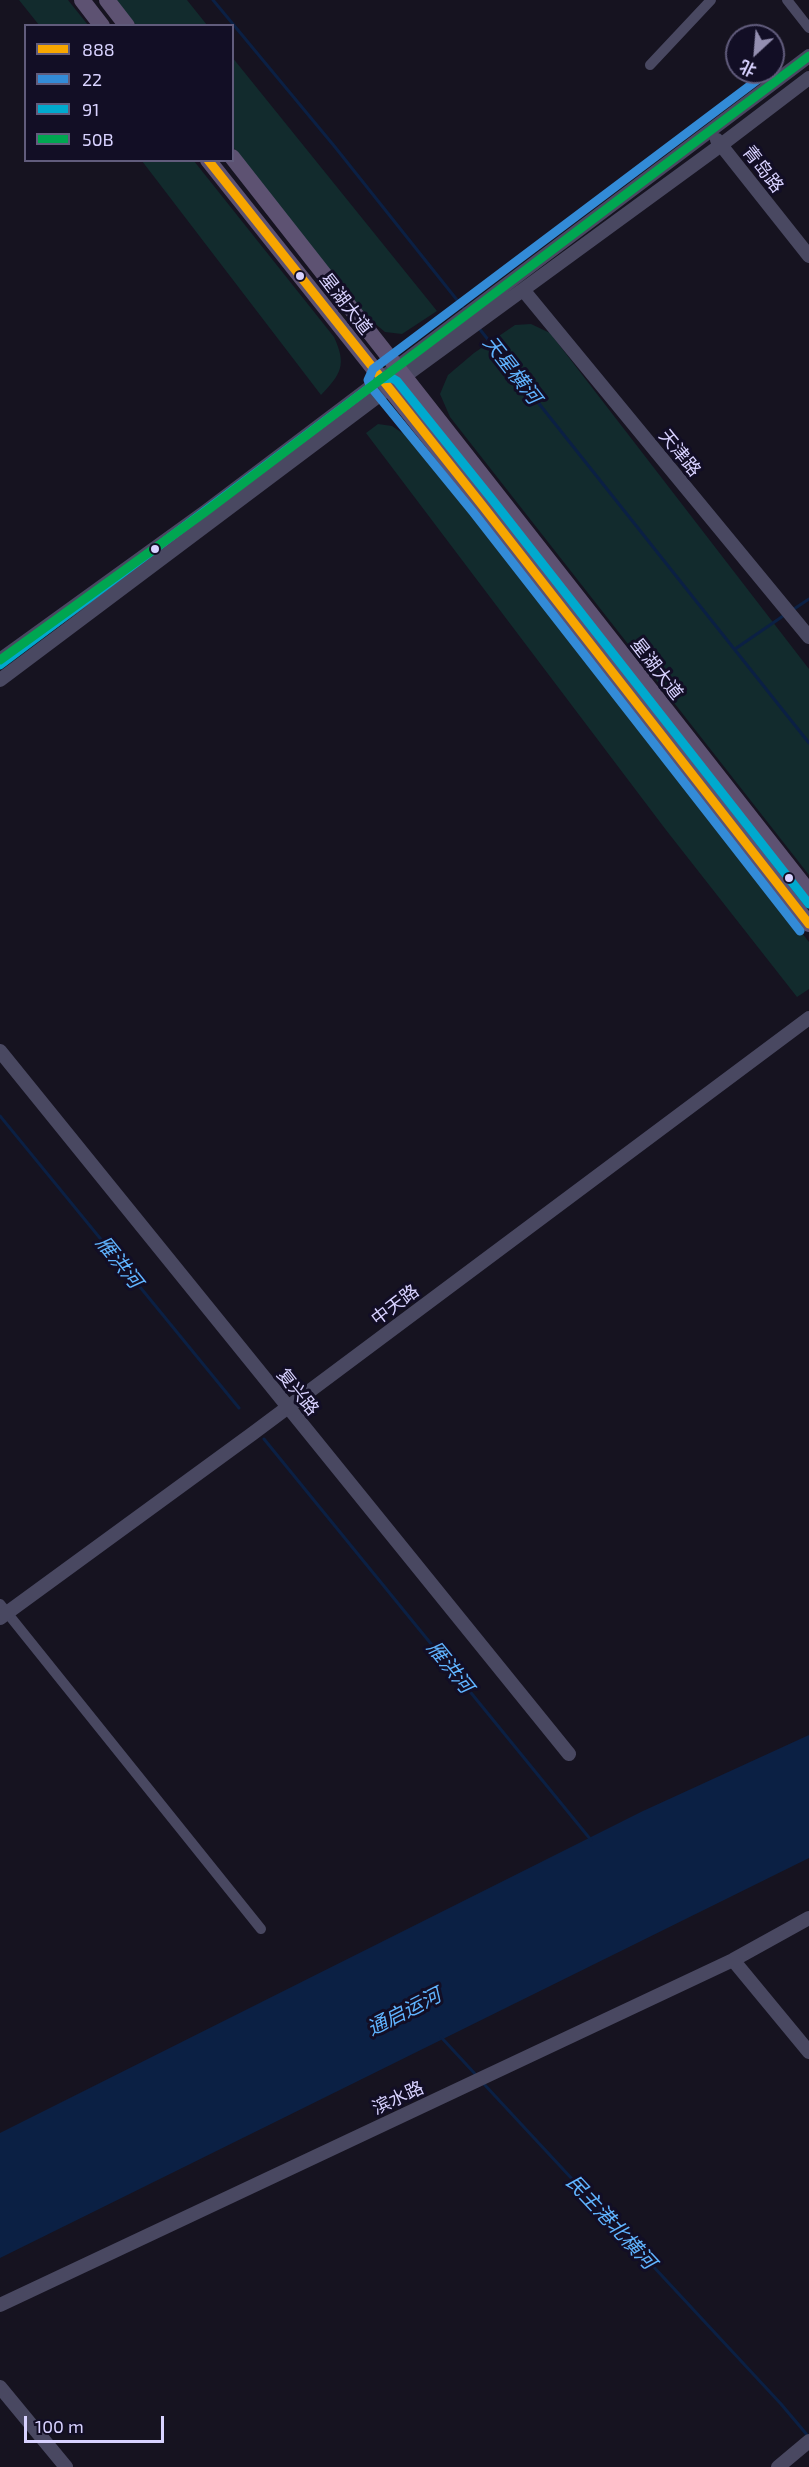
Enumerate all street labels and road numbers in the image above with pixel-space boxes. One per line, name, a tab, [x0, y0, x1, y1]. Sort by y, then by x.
street label: 青岛路	[738, 141, 788, 197]
street label: 星湖大道	[315, 269, 377, 339]
street label: 天津路	[655, 425, 705, 481]
street label: 星湖大道	[626, 634, 688, 704]
street label: 中天路	[367, 1280, 423, 1330]
street label: 复兴路	[273, 1364, 323, 1420]
street label: 滨水路	[369, 2077, 427, 2119]

